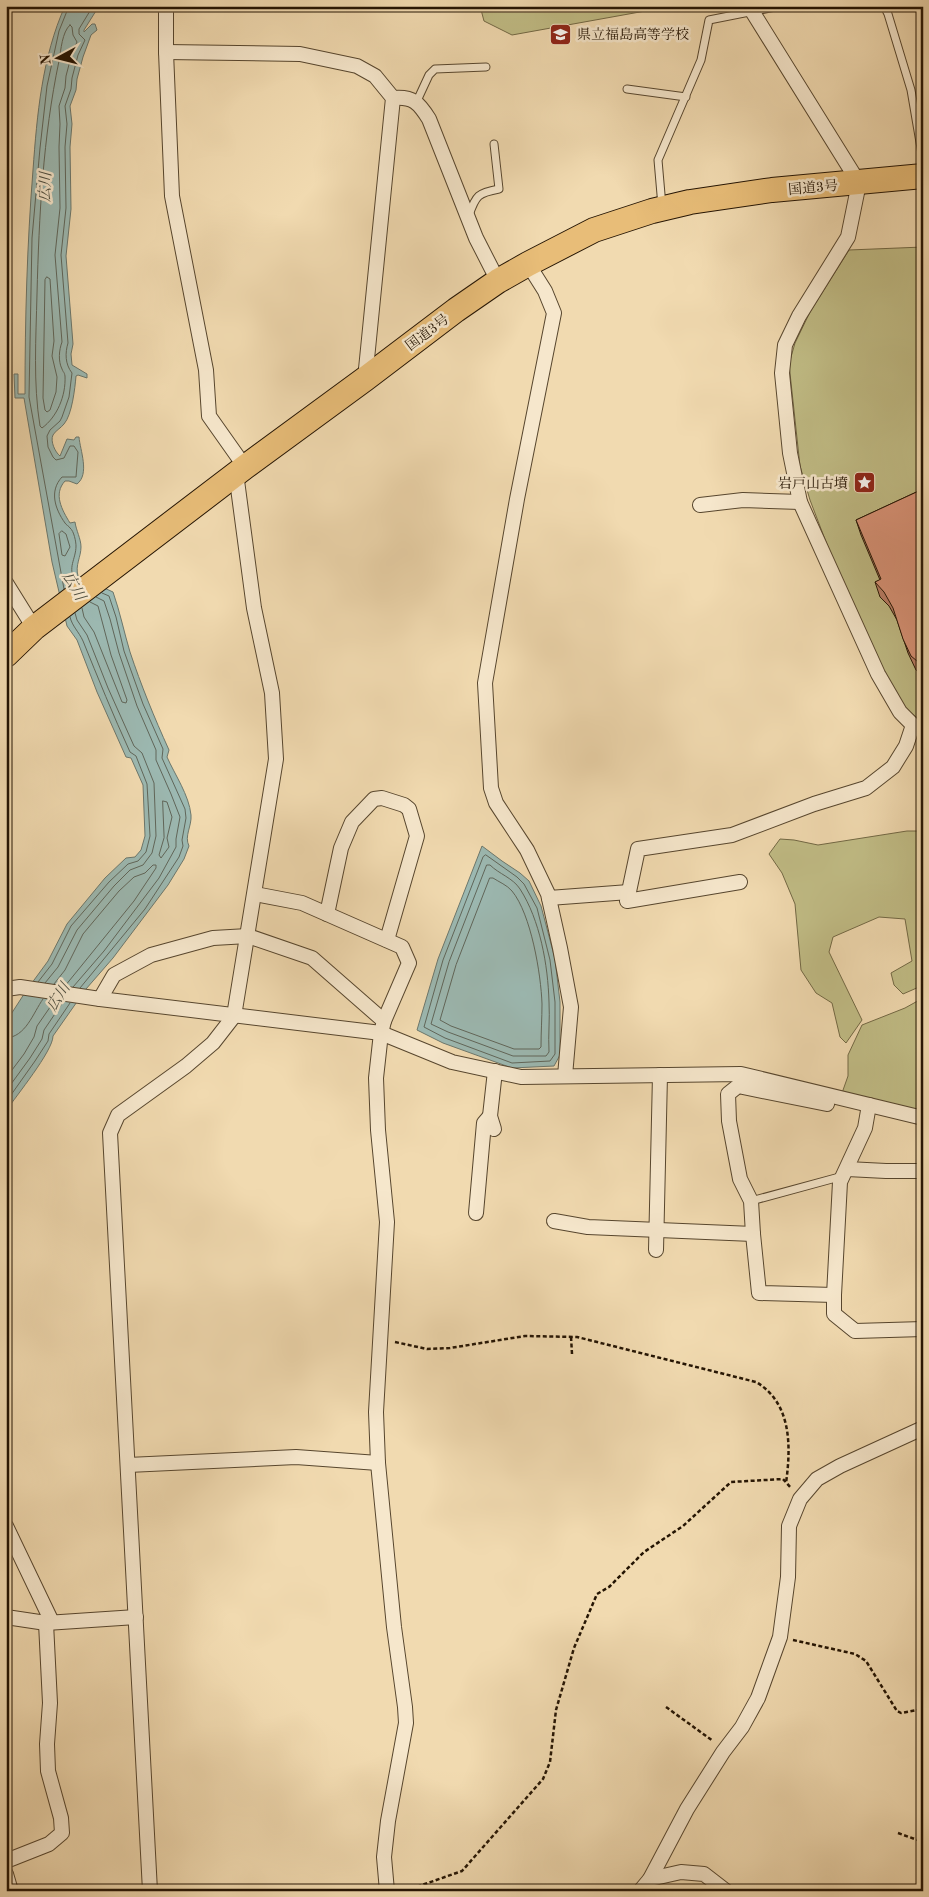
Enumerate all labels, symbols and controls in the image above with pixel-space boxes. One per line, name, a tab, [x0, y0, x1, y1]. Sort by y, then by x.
school or university icon: 県立福島高等学校	[549, 22, 573, 46]
place label: 県立福島高等学校	[577, 27, 689, 42]
north arrow	[32, 32, 82, 82]
text: N	[38, 53, 54, 66]
water label: 広川	[36, 170, 55, 202]
street label: 国道3号	[787, 178, 839, 197]
street label: 国道3号	[403, 311, 452, 353]
place icon: 岩戸山古墳	[852, 471, 876, 495]
place label: 岩戸山古墳	[778, 476, 848, 491]
water label: 広川	[59, 569, 89, 605]
water label: 広川	[43, 978, 75, 1014]

